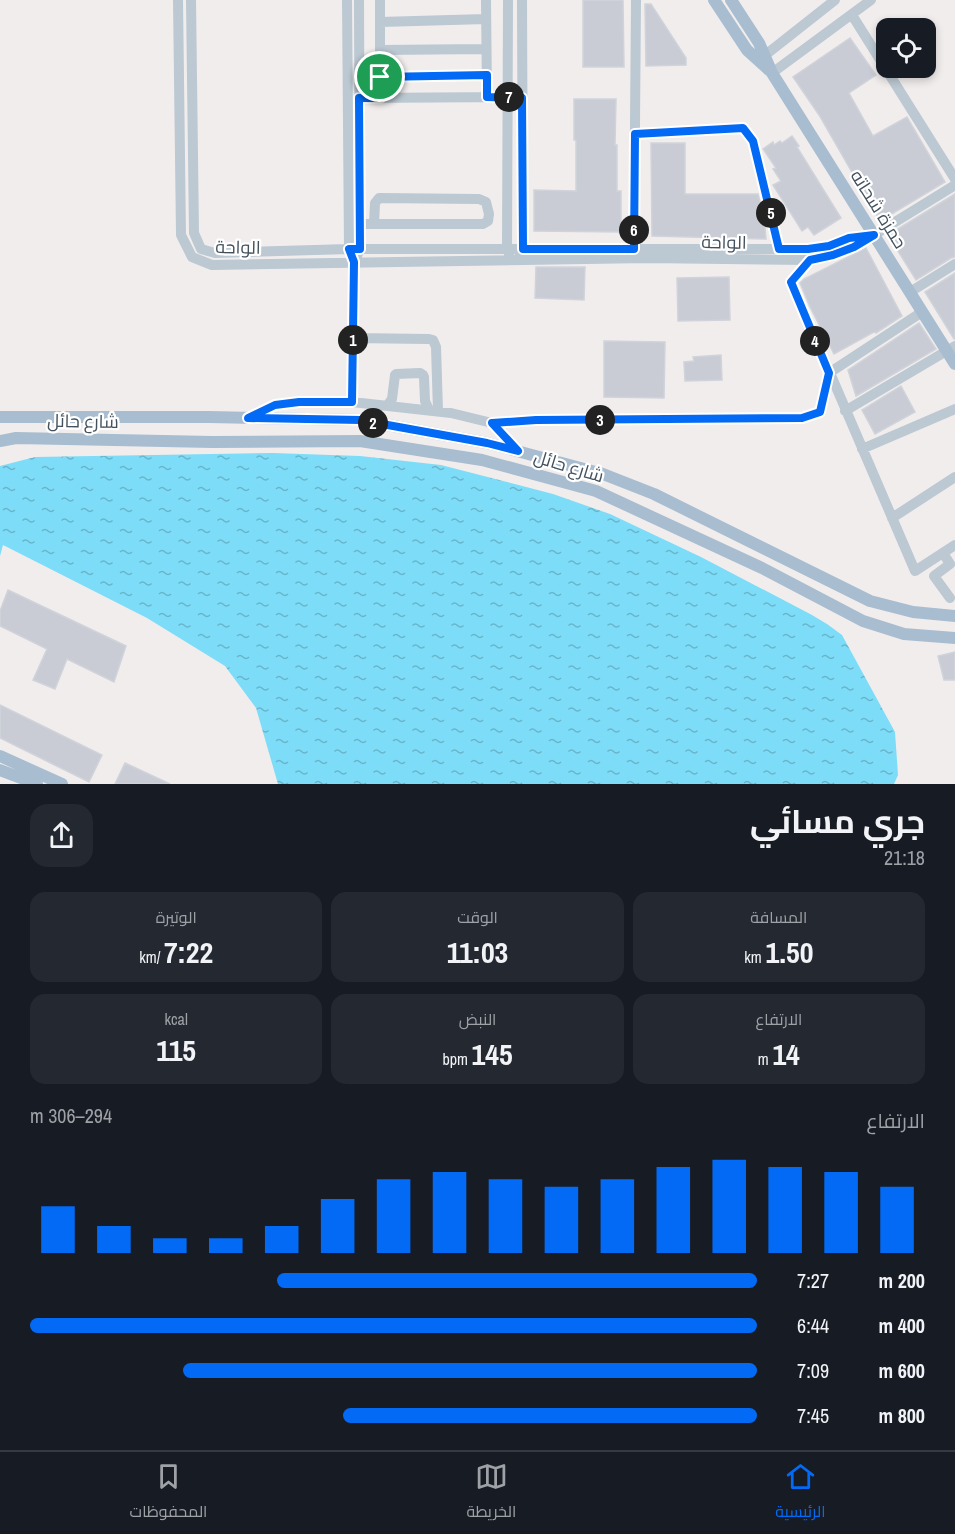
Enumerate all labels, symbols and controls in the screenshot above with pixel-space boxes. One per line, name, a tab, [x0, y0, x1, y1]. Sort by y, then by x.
map controls	[876, 18, 936, 78]
button: locate	[876, 18, 936, 78]
pin	[354, 51, 405, 102]
icon: arrive	[363, 60, 396, 93]
pin: 7	[494, 82, 524, 112]
text: 7	[505, 86, 513, 108]
street label: حمزة شحاته	[845, 165, 913, 253]
pin: 5	[756, 198, 786, 228]
text: 5	[767, 202, 775, 224]
pin: 6	[619, 215, 649, 245]
text: 6	[630, 219, 638, 241]
street label: الواحة	[701, 229, 747, 255]
street label: الواحة	[215, 234, 261, 260]
pin: 1	[338, 325, 368, 355]
pin: 4	[800, 326, 830, 356]
text: 1	[349, 329, 357, 351]
text: 4	[811, 330, 819, 352]
pin: 3	[585, 405, 615, 435]
street label: شارع حائل	[47, 408, 119, 434]
pin: 2	[358, 408, 388, 438]
text: 3	[596, 409, 604, 431]
text: 2	[369, 412, 377, 434]
street label: شارع حائل	[531, 444, 607, 488]
text: جري مسائي	[750, 799, 925, 843]
button: share	[30, 804, 93, 867]
text: 21:18	[884, 844, 925, 871]
text: الوتيرة	[156, 906, 197, 928]
text: الوقت	[457, 906, 498, 928]
text: المسافة	[750, 906, 807, 928]
text: 7:22	[164, 932, 213, 972]
text: 11:03	[447, 932, 508, 972]
text: 1.50	[765, 932, 813, 972]
text: /km	[139, 946, 164, 968]
text: km	[744, 946, 765, 968]
text: kcal	[165, 1008, 188, 1030]
text: النبض	[459, 1008, 496, 1030]
text: الارتفاع	[755, 1008, 802, 1030]
text: 115	[156, 1030, 196, 1070]
text: 145	[472, 1034, 513, 1074]
text: 14	[772, 1034, 800, 1074]
text: bpm	[442, 1048, 472, 1070]
text: m	[758, 1048, 772, 1070]
text: 294–306 m	[30, 1102, 112, 1129]
text: الارتفاع	[866, 1107, 925, 1134]
text: 7:27	[797, 1267, 829, 1294]
text: 200 m	[878, 1267, 925, 1294]
text: 6:44	[797, 1312, 829, 1339]
text: 400 m	[878, 1312, 925, 1339]
text: 7:09	[797, 1357, 829, 1384]
text: 600 m	[878, 1357, 925, 1384]
text: 7:45	[797, 1402, 829, 1429]
text: 800 m	[878, 1402, 925, 1429]
tab: المحفوظات	[130, 1460, 207, 1526]
tab: الخريطة	[466, 1460, 516, 1526]
tab: الرئيسية	[775, 1460, 826, 1526]

